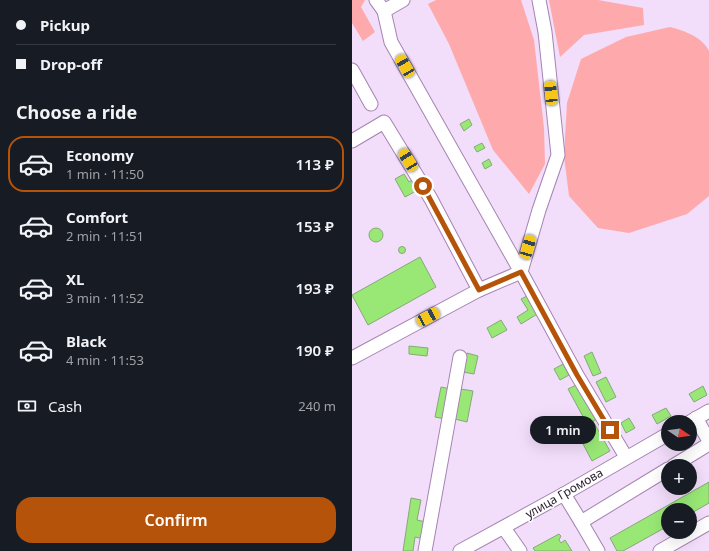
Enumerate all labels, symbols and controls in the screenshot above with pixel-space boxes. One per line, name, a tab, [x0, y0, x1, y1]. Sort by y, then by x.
text: Pickup	[40, 15, 90, 35]
car	[394, 53, 416, 79]
text: Drop-off	[40, 54, 102, 74]
car	[544, 80, 558, 106]
text: Choose a ride	[16, 100, 137, 124]
text: Economy	[66, 145, 134, 165]
icon: car	[18, 146, 54, 182]
car	[397, 147, 419, 173]
text: 113 ₽	[295, 154, 334, 174]
text: 1 min · 11:50	[66, 165, 144, 183]
route start	[414, 177, 432, 195]
text: Comfort	[66, 207, 128, 227]
icon: car	[18, 208, 54, 244]
text: 153 ₽	[295, 216, 334, 236]
text: 2 min · 11:51	[66, 227, 144, 245]
car	[519, 234, 537, 260]
text: XL	[66, 269, 84, 289]
icon: car	[18, 270, 54, 306]
text: 193 ₽	[295, 278, 334, 298]
text: 3 min · 11:52	[66, 289, 144, 307]
car	[415, 306, 441, 328]
text: Black	[66, 331, 106, 351]
icon: car	[18, 332, 54, 368]
text: 190 ₽	[295, 340, 334, 360]
text: 4 min · 11:53	[66, 351, 144, 369]
icon: cash	[16, 395, 38, 417]
text: Cash	[48, 396, 82, 416]
text: 240 m	[298, 397, 336, 415]
north arrow	[661, 415, 697, 451]
map controls	[661, 415, 697, 539]
callout: 1 min	[530, 416, 596, 444]
text: 1 min	[545, 421, 581, 439]
route end	[601, 421, 619, 439]
button: +	[661, 459, 697, 495]
street label: улица Громова	[522, 464, 606, 522]
button: Confirm	[16, 497, 336, 543]
button: −	[661, 503, 697, 539]

